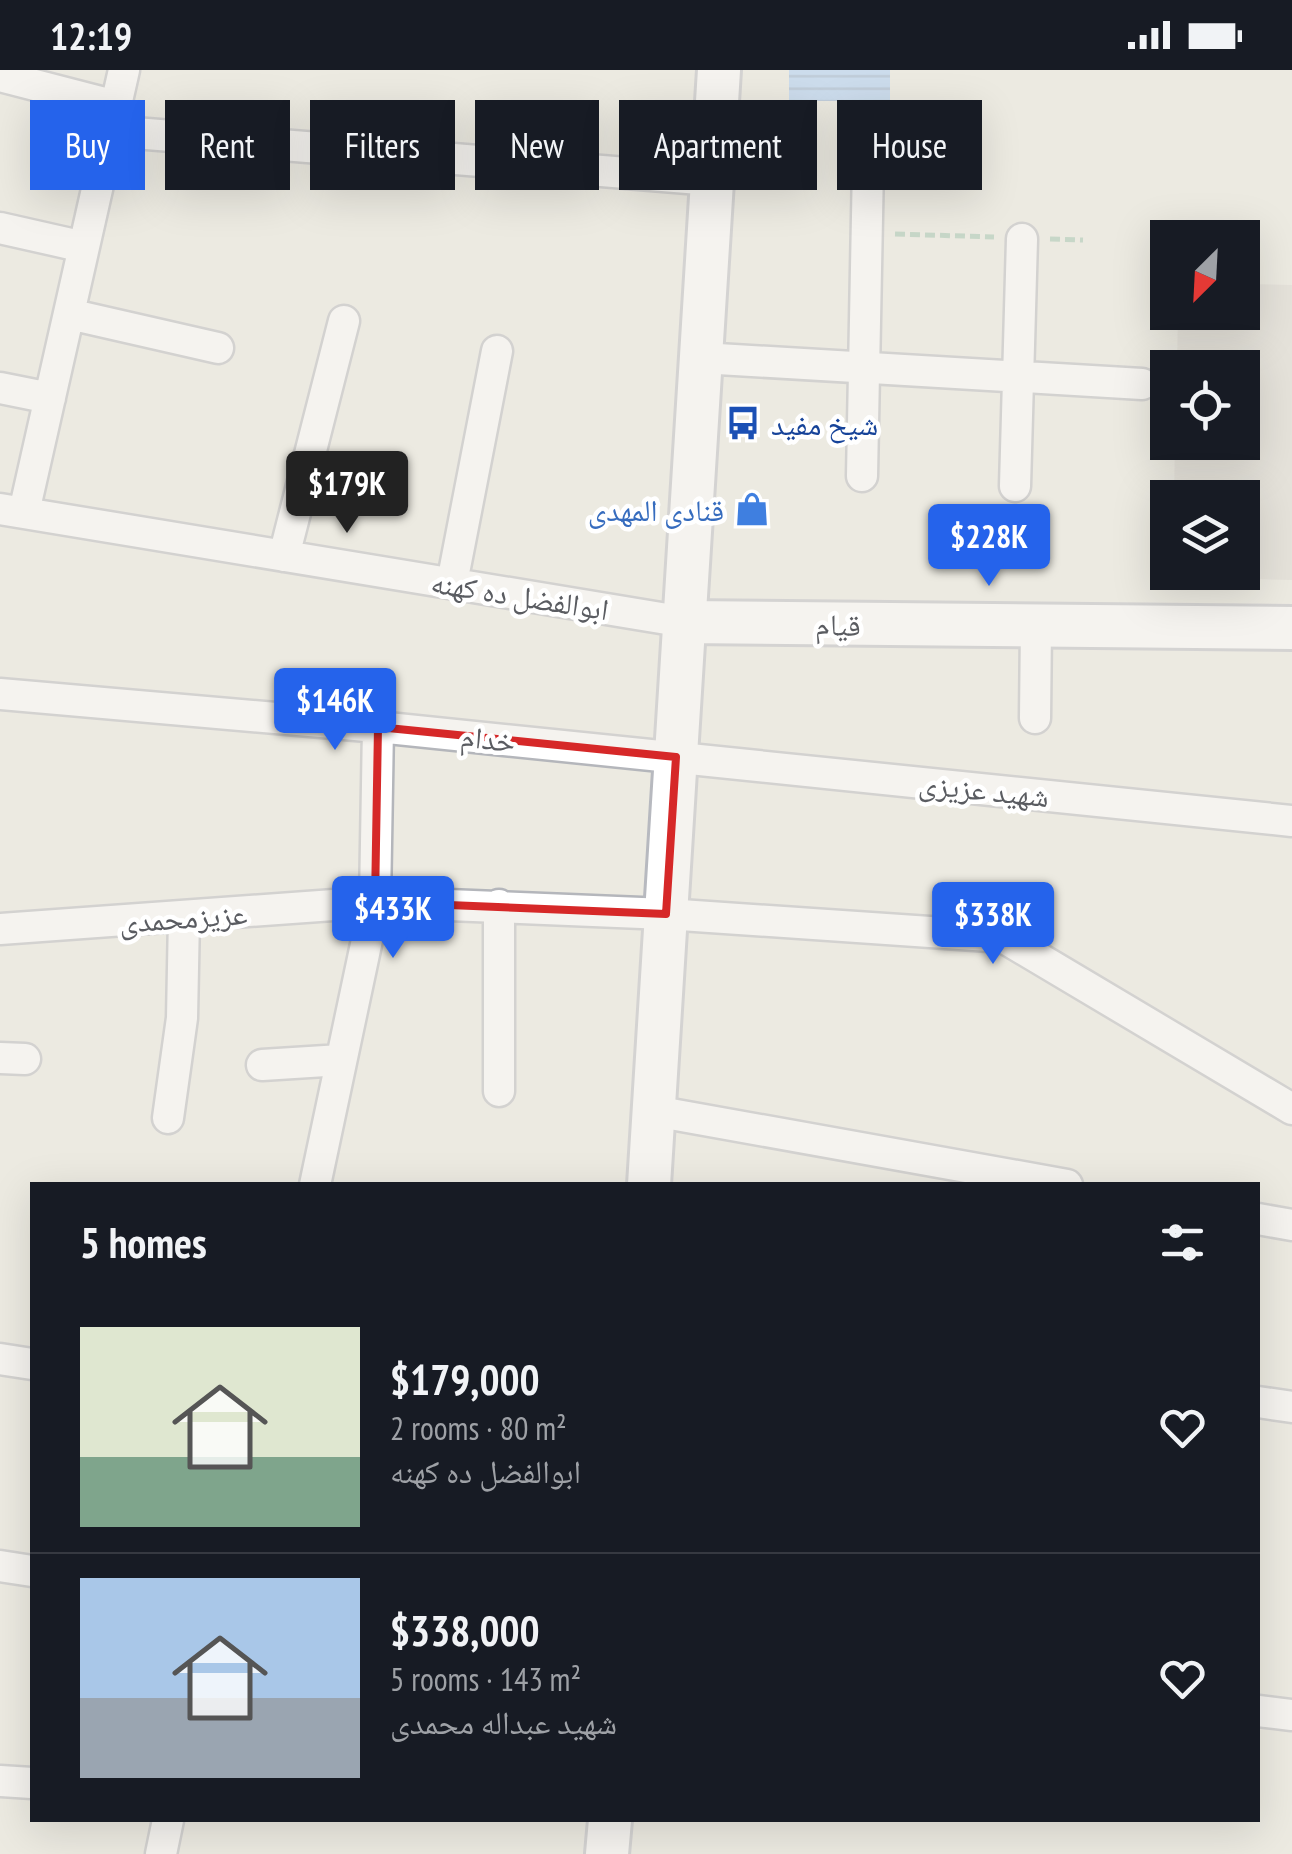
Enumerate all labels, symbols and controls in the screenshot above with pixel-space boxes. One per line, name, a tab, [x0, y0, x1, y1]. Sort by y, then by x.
text: 12:19	[50, 11, 132, 60]
chip: Buy	[30, 100, 145, 190]
chip: Rent	[165, 100, 290, 190]
chip: Filters	[310, 100, 455, 190]
chip: New	[475, 100, 599, 190]
chip: Apartment	[619, 100, 817, 190]
chip: House	[837, 100, 982, 190]
north arrow	[1150, 220, 1260, 330]
map controls	[1150, 220, 1260, 590]
button: locate	[1150, 350, 1260, 460]
bus stop icon: شیخ مفید	[724, 404, 762, 442]
place label: شیخ مفید	[771, 404, 878, 444]
pin: $179K	[277, 451, 417, 536]
text: $179K	[308, 462, 386, 504]
button: layers	[1150, 480, 1260, 590]
place label: قنادی المهدی	[588, 490, 724, 529]
shop icon: قنادی المهدی	[733, 490, 771, 528]
pin: $228K	[919, 504, 1059, 589]
text: $228K	[950, 515, 1028, 557]
street label: ابوالفضل ده کهنه	[428, 562, 612, 628]
street label: قیام	[815, 604, 861, 645]
pin: $146K	[265, 668, 405, 753]
text: $146K	[296, 679, 374, 721]
street label: خدام	[458, 716, 517, 761]
street label: شهید عزیزی	[917, 763, 1051, 815]
pin: $433K	[323, 876, 463, 961]
pin: $338K	[923, 882, 1063, 967]
text: $433K	[354, 887, 432, 929]
street label: عزیزمحمدی	[118, 893, 248, 941]
text: $338K	[954, 893, 1032, 935]
text: 5 homes	[80, 1215, 207, 1270]
icon: filters	[1155, 1215, 1210, 1270]
text: $179,000	[390, 1352, 540, 1407]
icon: home	[160, 1367, 280, 1487]
icon: heart	[1155, 1400, 1210, 1455]
text: 2 rooms · 80 m²	[390, 1407, 567, 1449]
text: ابوالفضل ده کهنه	[390, 1450, 581, 1492]
text: $338,000	[390, 1603, 540, 1658]
icon: home	[160, 1618, 280, 1738]
icon: heart	[1155, 1651, 1210, 1706]
text: 5 rooms · 143 m²	[390, 1658, 581, 1700]
text: شهید عبداله محمدی	[390, 1701, 617, 1743]

